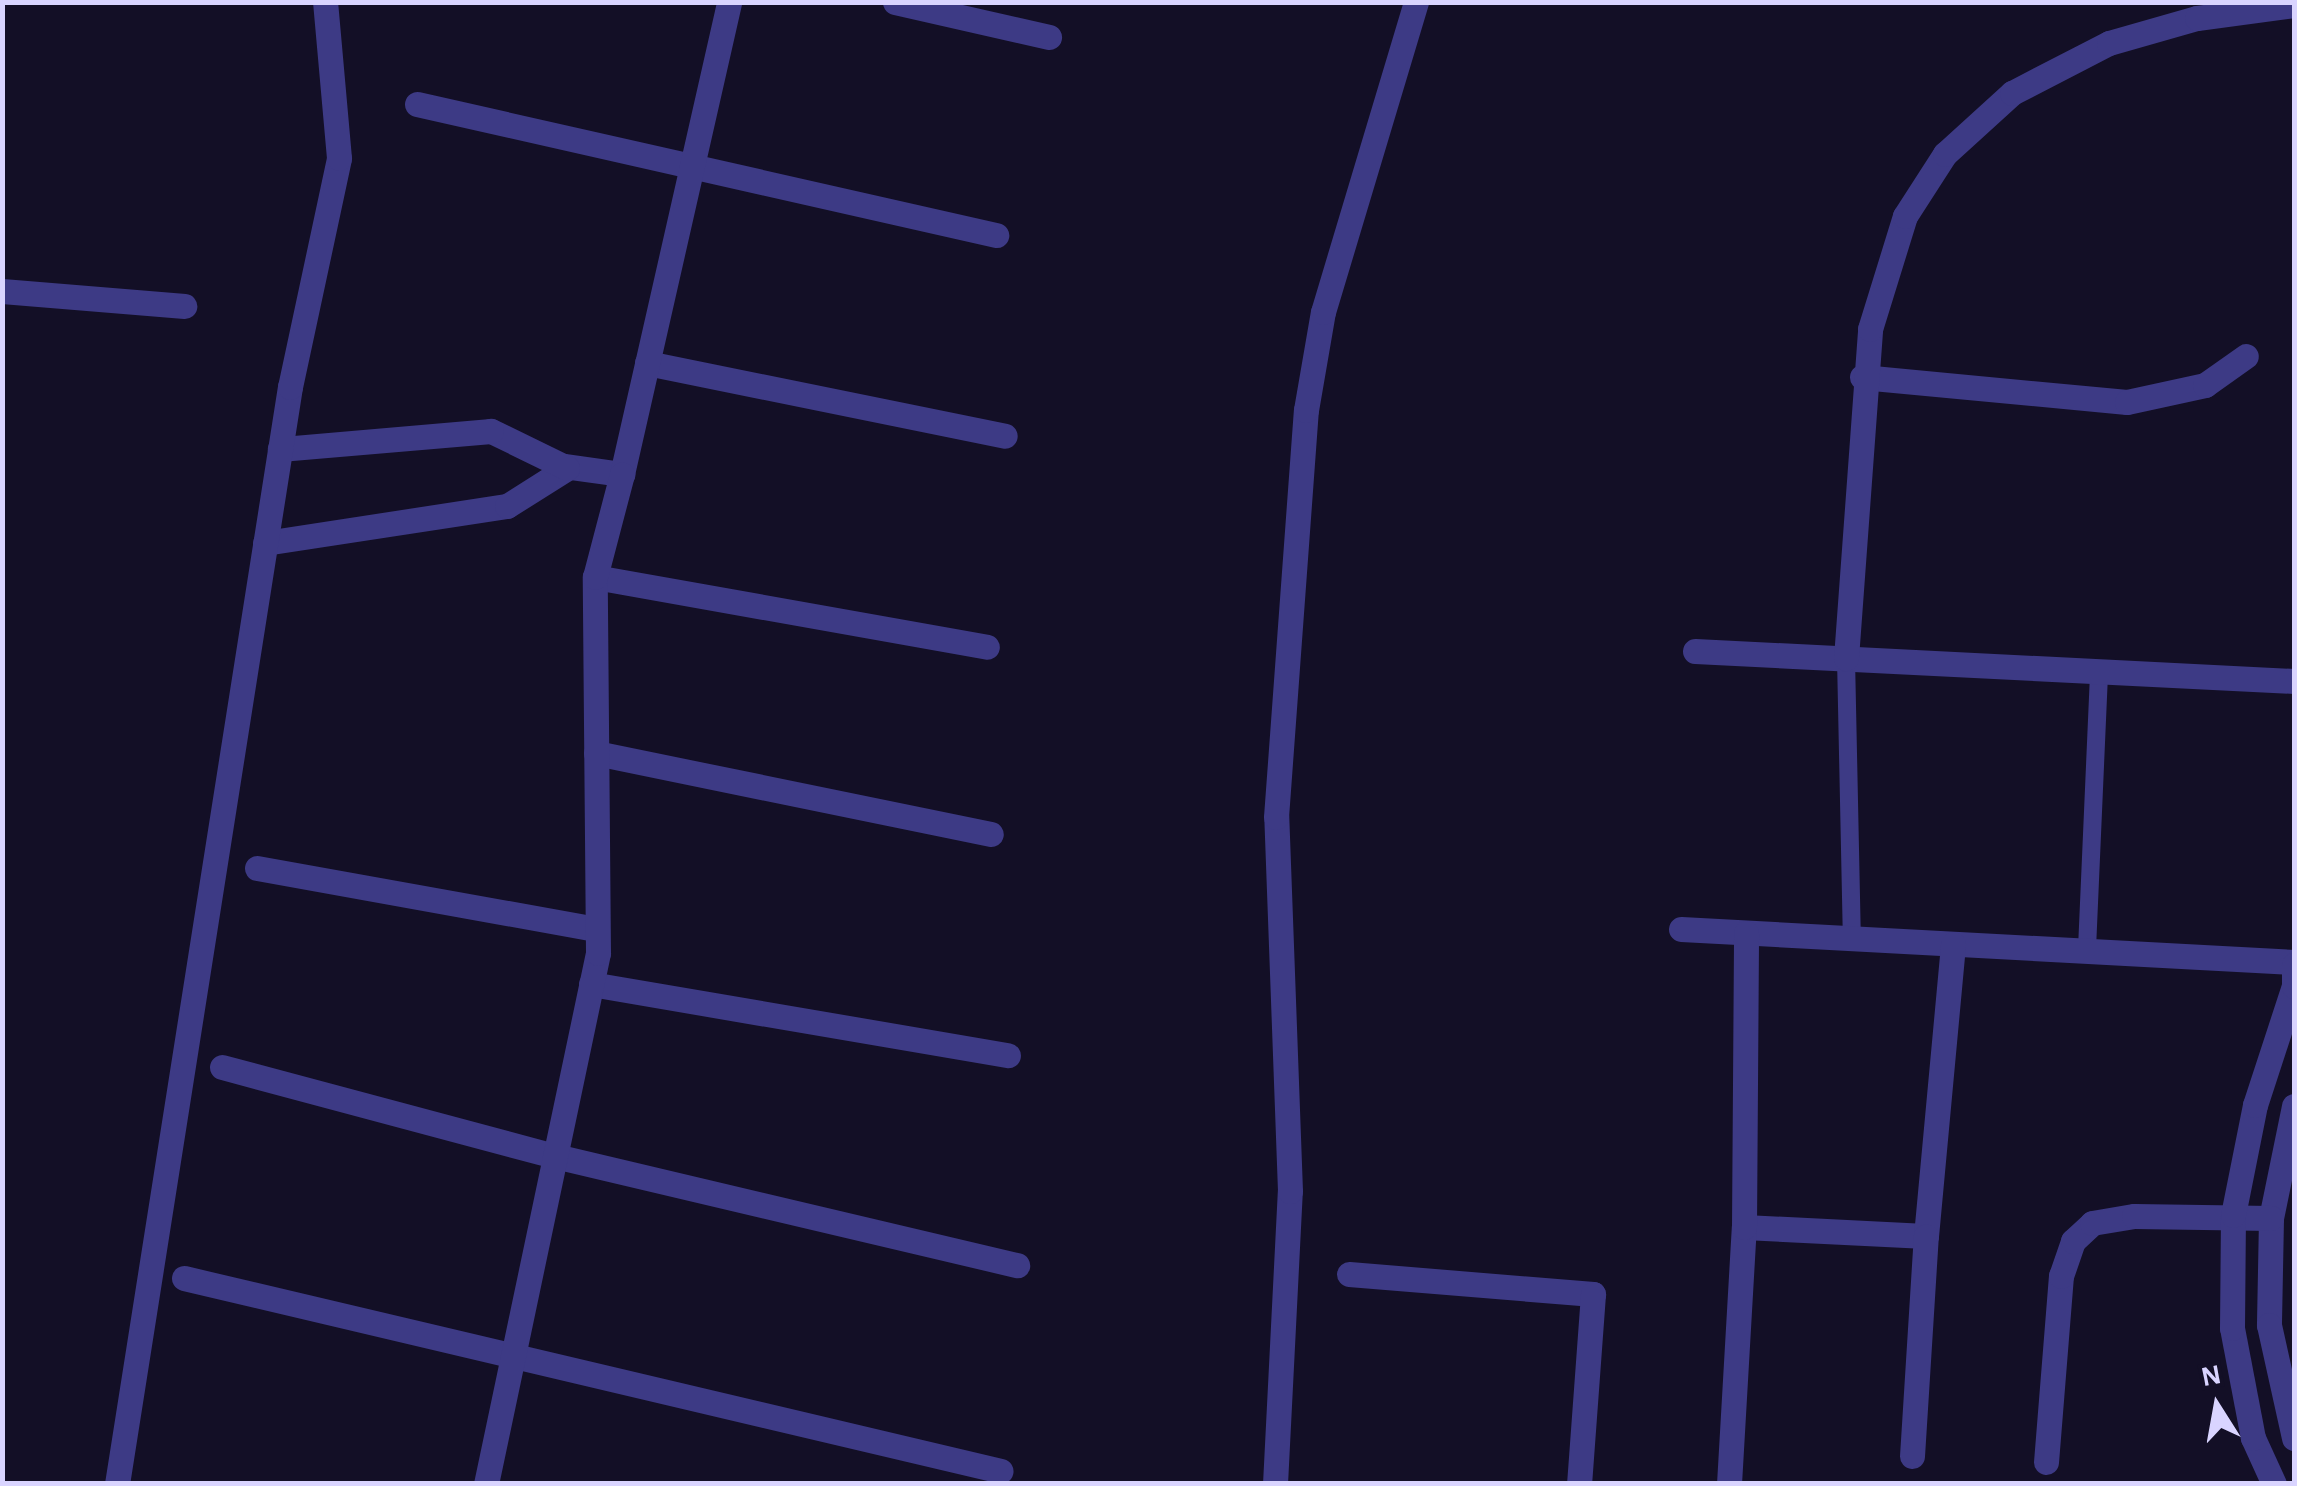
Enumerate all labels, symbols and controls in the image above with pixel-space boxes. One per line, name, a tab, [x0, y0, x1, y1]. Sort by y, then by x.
north arrow	[2167, 1356, 2267, 1456]
text: N	[2199, 1361, 2224, 1392]

